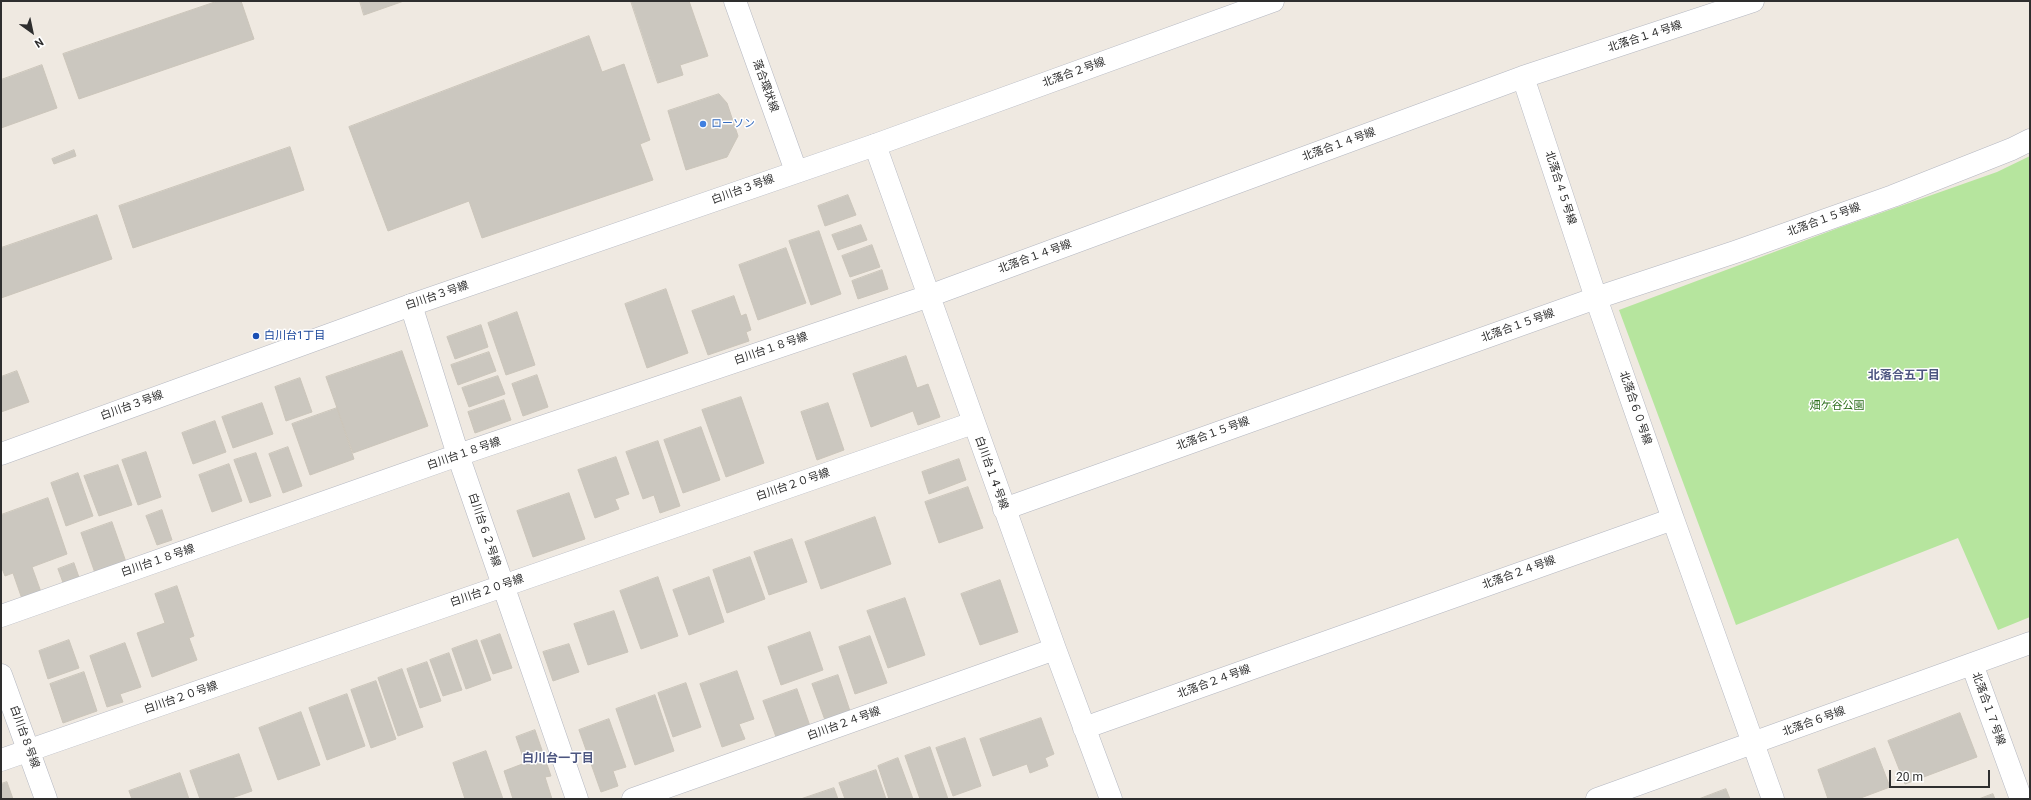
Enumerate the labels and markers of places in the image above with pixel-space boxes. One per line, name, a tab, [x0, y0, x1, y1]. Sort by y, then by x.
place label: ローソン	[711, 117, 755, 131]
marker: ローソン	[698, 119, 708, 129]
place label: 白川台1丁目	[264, 329, 325, 343]
marker: 白川台1丁目	[251, 331, 261, 341]

